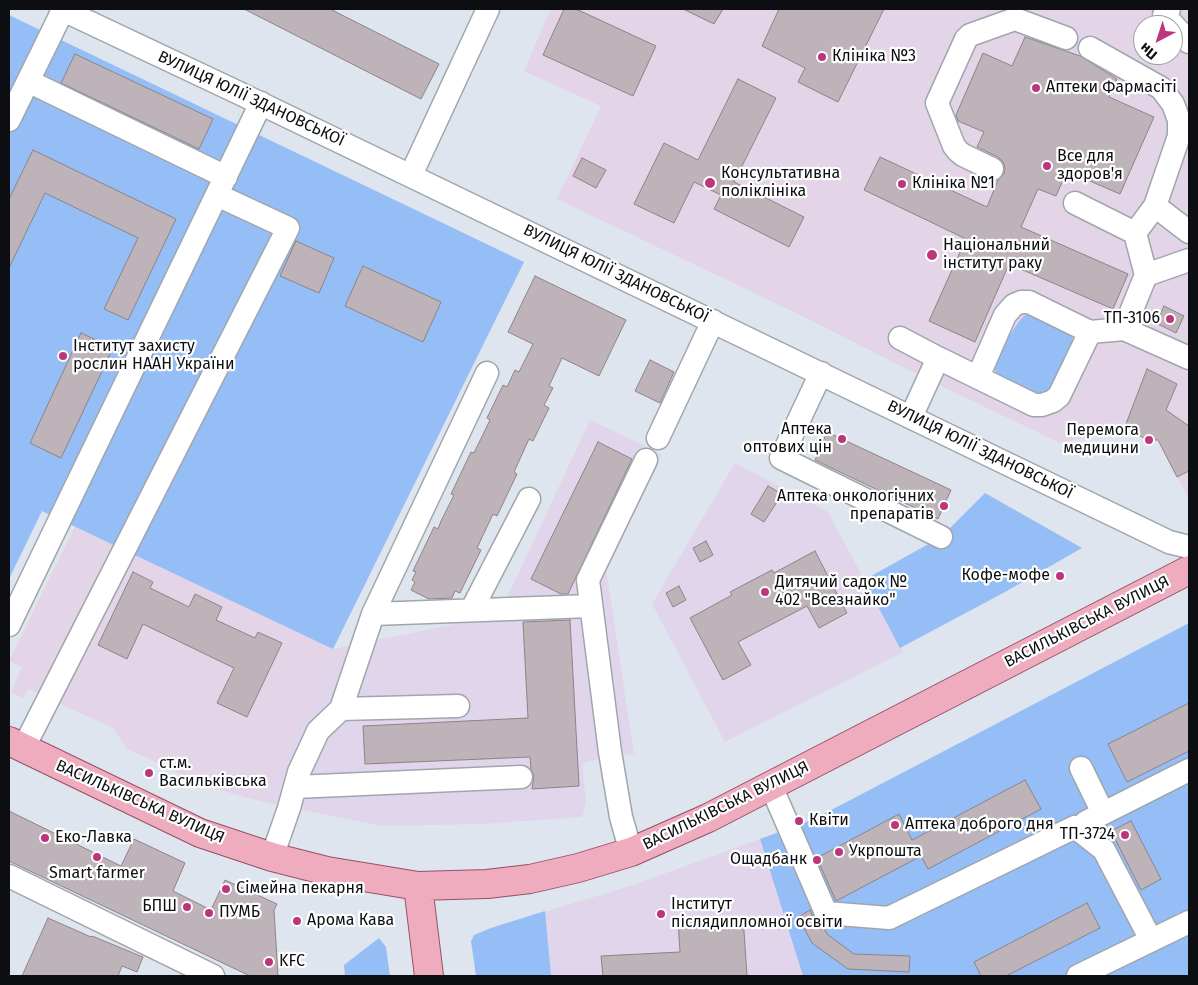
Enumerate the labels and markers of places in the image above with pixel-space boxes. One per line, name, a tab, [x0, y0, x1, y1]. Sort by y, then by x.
place label: Клініка №3	[832, 47, 916, 67]
marker: Клініка №3	[816, 51, 828, 63]
place label: Аптеки Фармасіті	[1046, 78, 1177, 98]
marker: Аптеки Фармасіті	[1030, 82, 1042, 94]
place label: Все для здоров'я	[1057, 147, 1123, 185]
marker: Все для здоров'я	[1041, 160, 1053, 172]
place label: Консультативна поліклініка	[721, 164, 840, 202]
place label: Клініка №1	[912, 174, 995, 194]
marker: Консультативна поліклініка	[703, 176, 717, 190]
marker: Клініка №1	[896, 178, 908, 190]
place label: Національний інститут раку	[943, 236, 1050, 274]
marker: Національний інститут раку	[925, 248, 939, 262]
place label: ТП-3106	[1103, 309, 1160, 329]
marker: ТП-3106	[1164, 313, 1176, 325]
place label: Інститут захисту рослин НААН України	[73, 337, 234, 375]
marker: Інститут захисту рослин НААН України	[57, 350, 69, 362]
place label: Аптека оптових цін	[743, 420, 832, 458]
place label: Перемога медицини	[1063, 421, 1139, 459]
marker: Аптека оптових цін	[836, 433, 848, 445]
marker: Перемога медицини	[1143, 434, 1155, 446]
place label: Аптека онкологічних препаратів	[777, 487, 934, 525]
marker: Аптека онкологічних препаратів	[938, 500, 950, 512]
place label: Кофе-мофе	[961, 566, 1050, 586]
marker: Кофе-мофе	[1054, 570, 1066, 582]
place label: Дитячий садок № 402 "Всезнайко"	[775, 573, 907, 611]
marker: Дитячий садок № 402 "Всезнайко"	[759, 586, 771, 598]
place label: ст.м. Васильківська	[159, 754, 267, 792]
marker: ст.м. Васильківська	[143, 767, 155, 779]
place label: Квіти	[809, 811, 849, 831]
marker: Квіти	[793, 815, 805, 827]
place label: Аптека доброго дня	[905, 815, 1054, 835]
marker: Аптека доброго дня	[889, 819, 901, 831]
place label: ТП-3724	[1060, 825, 1115, 845]
place label: Еко-Лавка	[55, 828, 132, 848]
marker: ТП-3724	[1119, 829, 1131, 841]
marker: Еко-Лавка	[39, 832, 51, 844]
place label: Укрпошта	[849, 842, 922, 862]
marker: Укрпошта	[833, 846, 845, 858]
place label: Ощадбанк	[730, 850, 807, 870]
marker: Smart farmer	[91, 851, 103, 863]
marker: Ощадбанк	[811, 854, 823, 866]
place label: Smart farmer	[49, 864, 145, 884]
place label: Сімейна пекарня	[236, 879, 364, 899]
marker: Сімейна пекарня	[220, 883, 232, 895]
place label: Інститут післядипломної освіти	[671, 895, 843, 933]
place label: БПШ	[142, 897, 177, 917]
marker: БПШ	[181, 901, 193, 913]
place label: ПУМБ	[219, 903, 260, 923]
marker: ПУМБ	[203, 907, 215, 919]
marker: Інститут післядипломної освіти	[655, 908, 667, 920]
place label: Арома Кава	[307, 911, 394, 931]
marker: Арома Кава	[291, 915, 303, 927]
place label: KFC	[279, 952, 305, 972]
marker: KFC	[263, 956, 275, 968]

